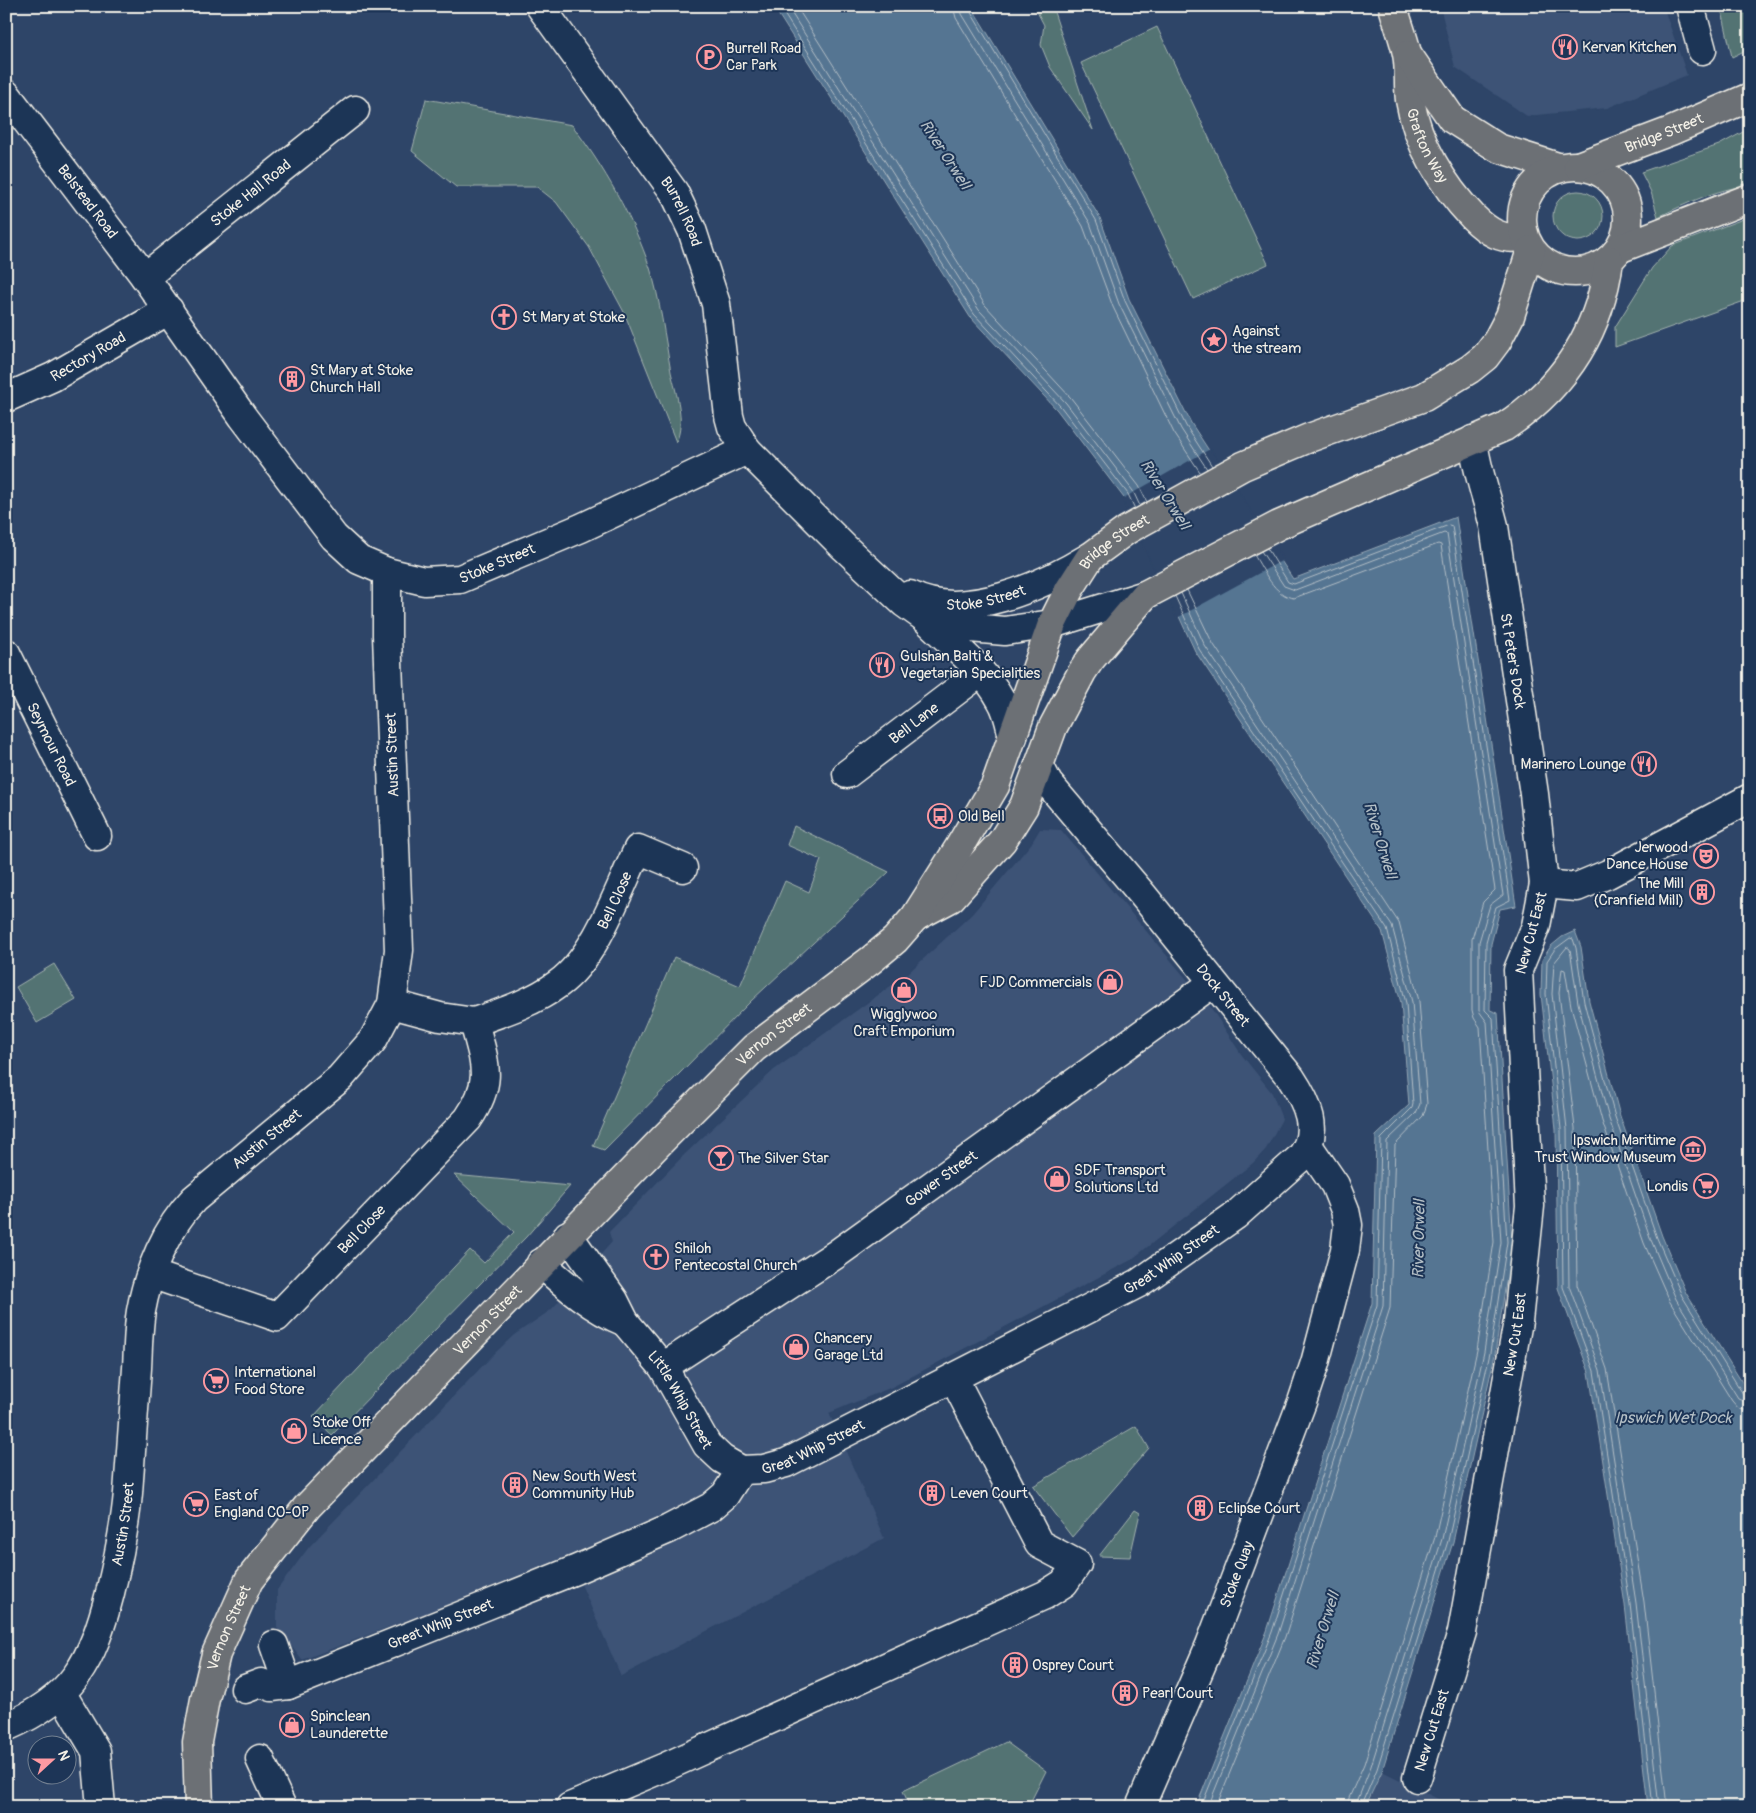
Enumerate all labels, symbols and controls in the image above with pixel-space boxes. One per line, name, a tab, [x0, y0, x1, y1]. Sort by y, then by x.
restaurant icon: Kervan Kitchen	[1552, 34, 1578, 60]
place label: Kervan Kitchen	[1582, 38, 1677, 57]
place label: Burrell Road Car Park	[726, 39, 801, 75]
parking icon: Burrell Road Car Park	[696, 44, 722, 70]
street label: Grafton Way	[1402, 106, 1452, 187]
street label: Bridge Street	[1622, 109, 1707, 158]
water label: River Orwell	[915, 116, 976, 195]
street label: Stoke Hall Road	[207, 155, 295, 231]
street label: Belstead Road	[53, 161, 122, 243]
street label: Burrell Road	[656, 173, 706, 249]
church icon: St Mary at Stoke	[491, 304, 517, 330]
place label: St Mary at Stoke	[522, 308, 626, 327]
place label: Against the stream	[1231, 322, 1301, 358]
place icon: Against the stream	[1201, 327, 1227, 353]
street label: Rectory Road	[47, 328, 129, 386]
place label: St Mary at Stoke Church Hall	[310, 361, 414, 397]
building icon: St Mary at Stoke Church Hall	[279, 366, 305, 392]
water label: River Orwell	[1136, 456, 1196, 535]
street label: Bridge Street	[1075, 510, 1154, 573]
street label: Stoke Street	[456, 539, 539, 588]
street label: Stoke Street	[946, 581, 1029, 615]
street label: St Peter's Dock	[1496, 612, 1530, 711]
place label: Gulshan Balti & Vegetarian Specialities	[900, 647, 1040, 683]
restaurant icon: Gulshan Balti & Vegetarian Specialities	[869, 652, 895, 678]
street label: Bell Lane	[886, 698, 943, 748]
street label: Seymour Road	[22, 699, 80, 790]
street label: Austin Street	[382, 712, 403, 797]
restaurant icon: Marinero Lounge	[1631, 751, 1657, 777]
place label: Marinero Lounge	[1521, 755, 1627, 774]
water label: River Orwell	[1359, 800, 1402, 883]
bus stop icon: Old Bell	[927, 803, 953, 829]
place label: Old Bell	[958, 807, 1005, 826]
place label: Jerwood Dance House	[1606, 838, 1689, 874]
theatre icon: Jerwood Dance House	[1693, 843, 1719, 869]
street label: Bell Close	[594, 868, 637, 933]
place label: The Mill (Cranfield Mill)	[1593, 874, 1684, 910]
building icon: The Mill (Cranfield Mill)	[1689, 879, 1715, 905]
street label: New Cut East	[1511, 889, 1552, 976]
street label: Dock Street	[1192, 960, 1254, 1031]
shop icon: FJD Commercials	[1097, 969, 1123, 995]
place label: FJD Commercials	[979, 973, 1092, 992]
shop icon: Wigglywoo Craft Emporium	[891, 977, 917, 1003]
street label: Vernon Street	[732, 999, 816, 1070]
place label: Wigglywoo Craft Emporium	[853, 1005, 955, 1041]
street label: Austin Street	[228, 1104, 306, 1173]
place label: Ipswich Maritime Trust Window Museum	[1534, 1131, 1677, 1167]
museum icon: Ipswich Maritime Trust Window Museum	[1680, 1136, 1706, 1162]
bar icon: The Silver Star	[708, 1145, 734, 1171]
street label: Gower Street	[901, 1146, 982, 1211]
place label: The Silver Star	[738, 1149, 830, 1168]
place label: SDF Transport Solutions Ltd	[1074, 1161, 1167, 1197]
shop icon: SDF Transport Solutions Ltd	[1044, 1166, 1070, 1192]
supermarket icon: Londis	[1693, 1173, 1719, 1199]
place label: Londis	[1646, 1177, 1688, 1196]
water label: River Orwell	[1408, 1197, 1430, 1279]
street label: Bell Close	[334, 1201, 391, 1258]
street label: Great Whip Street	[1120, 1220, 1224, 1299]
place label: Shiloh Pentecostal Church	[674, 1239, 797, 1275]
church icon: Shiloh Pentecostal Church	[643, 1244, 669, 1270]
street label: Vernon Street	[449, 1281, 527, 1360]
street label: New Cut East	[1499, 1291, 1531, 1378]
place label: Chancery Garage Ltd	[814, 1329, 883, 1365]
shop icon: Chancery Garage Ltd	[783, 1334, 809, 1360]
street label: Little Whip Street	[643, 1347, 717, 1453]
place label: International Food Store	[234, 1363, 316, 1399]
supermarket icon: International Food Store	[203, 1368, 229, 1394]
water label: Ipswich Wet Dock	[1615, 1408, 1733, 1428]
place label: Stoke Off Licence	[312, 1413, 371, 1449]
street label: Great Whip Street	[759, 1415, 869, 1479]
shop icon: Stoke Off Licence	[281, 1418, 307, 1444]
place label: New South West Community Hub	[532, 1467, 638, 1503]
building icon: New South West Community Hub	[502, 1472, 528, 1498]
building icon: Leven Court	[919, 1480, 945, 1506]
street label: Austin Street	[108, 1481, 139, 1568]
place label: Leven Court	[950, 1484, 1029, 1503]
place label: East of England CO-OP	[214, 1486, 309, 1522]
supermarket icon: East of England CO-OP	[183, 1491, 209, 1517]
building icon: Eclipse Court	[1187, 1495, 1213, 1521]
place label: Eclipse Court	[1218, 1499, 1301, 1518]
street label: Stoke Quay	[1216, 1538, 1259, 1611]
street label: Vernon Street	[203, 1582, 256, 1672]
water label: River Orwell	[1302, 1587, 1345, 1671]
street label: Great Whip Street	[385, 1594, 497, 1654]
building icon: Osprey Court	[1002, 1652, 1028, 1678]
place label: Osprey Court	[1032, 1656, 1115, 1675]
building icon: Pearl Court	[1112, 1680, 1138, 1706]
place label: Pearl Court	[1142, 1684, 1214, 1703]
street label: New Cut East	[1411, 1686, 1454, 1774]
place label: Spinclean Launderette	[310, 1707, 389, 1743]
shop icon: Spinclean Launderette	[279, 1712, 305, 1738]
north arrow	[28, 1736, 78, 1786]
text: N	[54, 1748, 73, 1763]

